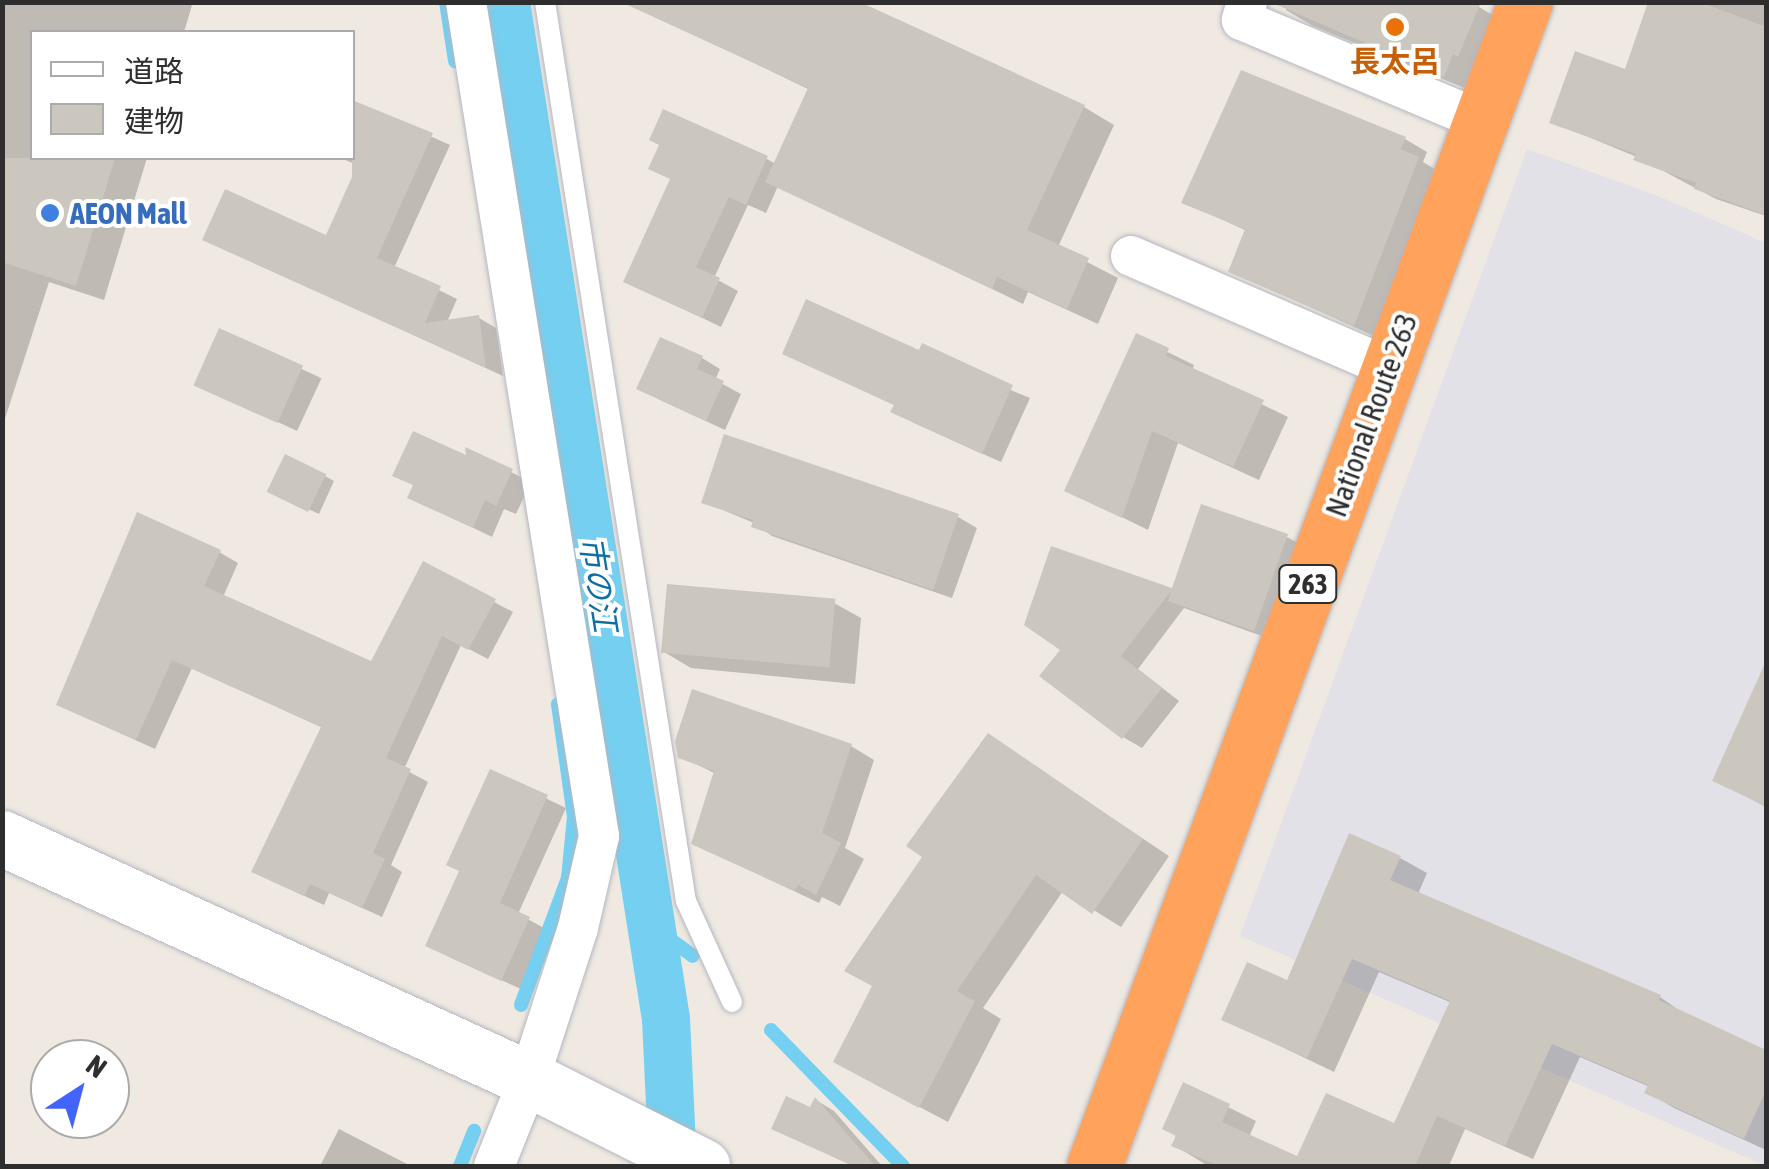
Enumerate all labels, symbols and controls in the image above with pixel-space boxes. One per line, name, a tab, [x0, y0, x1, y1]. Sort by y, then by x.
marker: 長太呂	[1384, 16, 1406, 38]
legend	[30, 30, 355, 160]
place label: 長太呂	[1350, 43, 1440, 79]
text: 道路	[124, 54, 184, 88]
text: 建物	[124, 104, 184, 138]
place label: AEON Mall	[70, 195, 187, 231]
marker: AEON Mall	[39, 202, 61, 224]
street label: National Route 263	[1318, 308, 1424, 522]
water label: 市の江	[572, 534, 624, 634]
road number: 263	[1278, 561, 1338, 607]
north arrow	[30, 1039, 130, 1139]
text: N	[80, 1049, 113, 1084]

